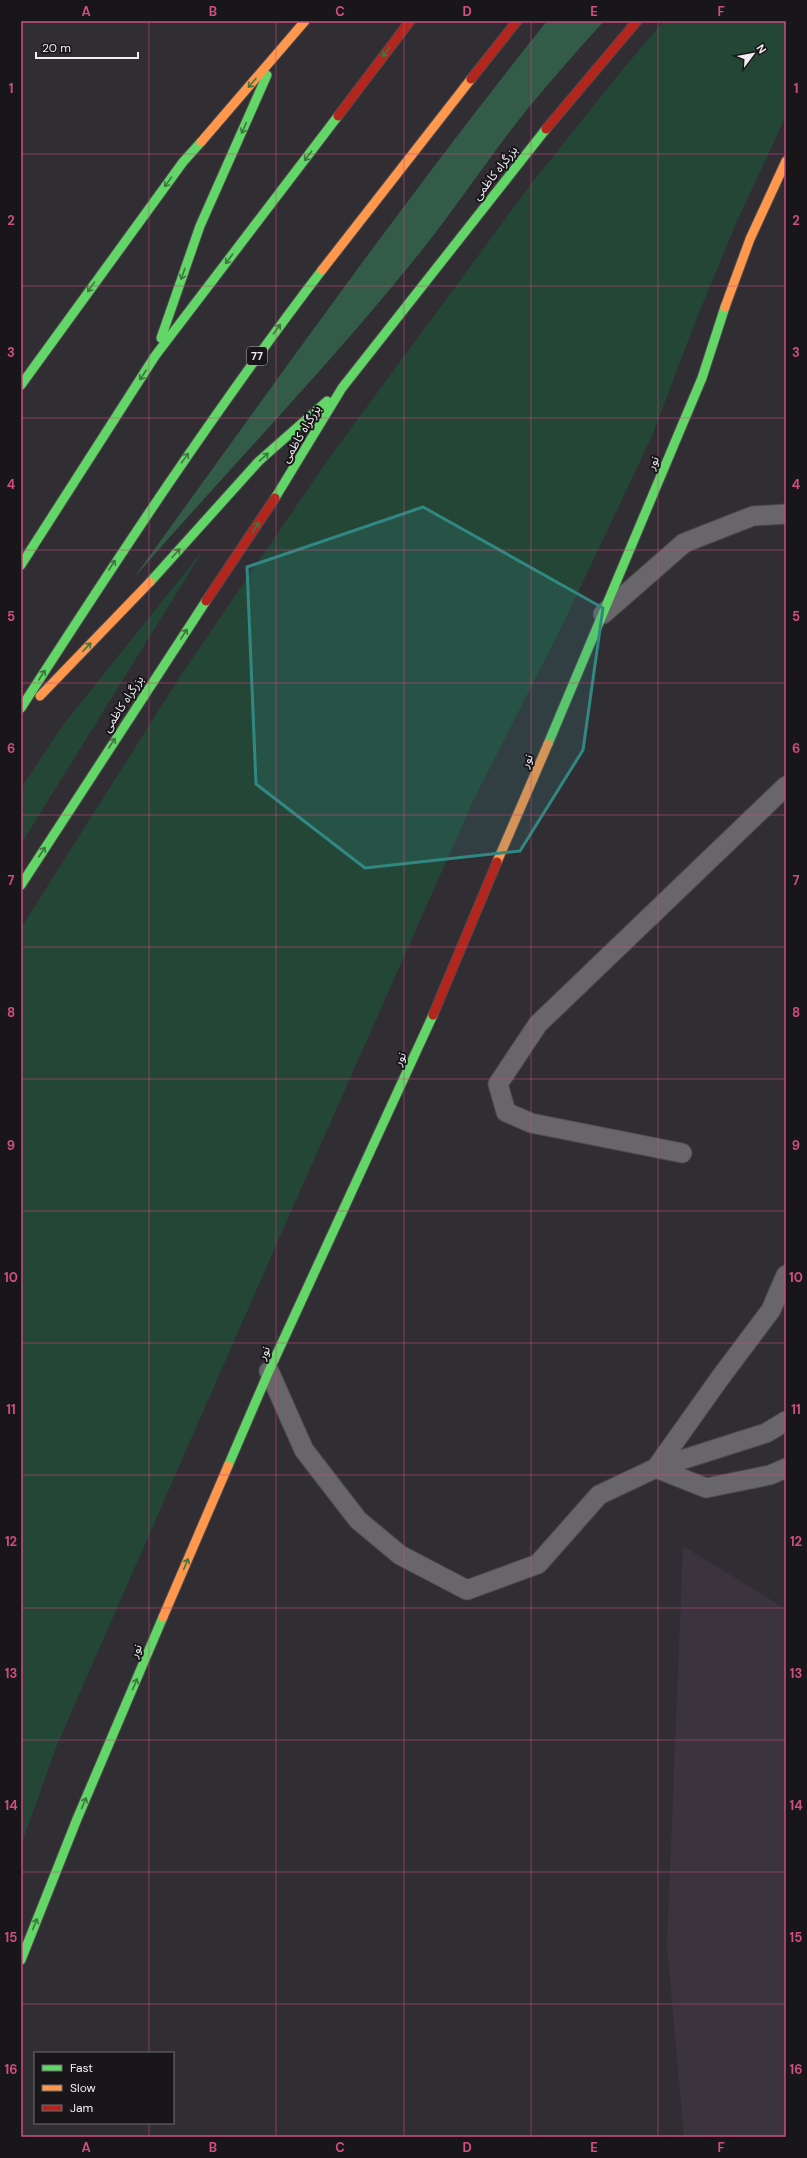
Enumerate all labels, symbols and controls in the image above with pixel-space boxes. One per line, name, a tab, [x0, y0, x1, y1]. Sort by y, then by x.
text: A	[81, 3, 91, 20]
text: B	[209, 3, 217, 20]
text: C	[335, 3, 345, 20]
text: D	[462, 3, 472, 20]
text: E	[590, 3, 598, 20]
text: F	[717, 3, 725, 20]
scale bar	[36, 34, 138, 60]
north arrow	[733, 34, 773, 74]
text: 20 m	[42, 40, 71, 56]
text: N	[753, 42, 770, 56]
one-way arrow	[382, 46, 391, 57]
one-way arrow	[248, 77, 257, 87]
text: 1	[9, 80, 13, 97]
text: 1	[794, 80, 798, 97]
one-way arrow	[239, 122, 247, 134]
street label: بزرگراه کاظمی	[469, 143, 521, 203]
one-way arrow	[303, 150, 312, 161]
one-way arrow	[164, 176, 172, 187]
text: 2	[7, 212, 15, 229]
text: 2	[792, 212, 800, 229]
one-way arrow	[225, 253, 233, 264]
one-way arrow	[179, 268, 187, 280]
one-way arrow	[87, 281, 95, 292]
one-way arrow	[273, 324, 281, 335]
text: 3	[7, 344, 15, 361]
text: 3	[792, 344, 800, 361]
road number: 77	[247, 347, 267, 365]
one-way arrow	[139, 369, 147, 380]
street label: بزرگراه کاظمی	[278, 402, 324, 466]
one-way arrow	[181, 452, 189, 463]
one-way arrow	[259, 452, 269, 461]
street label: نور	[643, 454, 663, 473]
text: 4	[7, 476, 15, 493]
text: 4	[792, 476, 800, 493]
one-way arrow	[253, 521, 261, 533]
one-way arrow	[172, 547, 181, 558]
one-way arrow	[109, 559, 117, 571]
text: 5	[7, 608, 15, 625]
text: 5	[792, 608, 800, 625]
one-way arrow	[179, 629, 188, 640]
one-way arrow	[82, 642, 92, 652]
one-way arrow	[38, 670, 46, 681]
street label: بزرگراه کاظمی	[99, 673, 147, 735]
one-way arrow	[108, 738, 116, 749]
text: 6	[7, 740, 15, 757]
text: 6	[792, 740, 800, 757]
street label: نور	[517, 752, 537, 771]
one-way arrow	[38, 847, 46, 858]
text: 7	[8, 872, 15, 889]
text: 7	[793, 872, 800, 889]
text: 8	[7, 1004, 15, 1021]
text: 8	[792, 1004, 800, 1021]
street label: نور	[390, 1050, 410, 1069]
text: 9	[7, 1137, 15, 1154]
text: 9	[792, 1137, 800, 1154]
text: 10	[4, 1269, 18, 1286]
text: 10	[789, 1269, 803, 1286]
street label: نور	[254, 1344, 274, 1363]
text: 11	[6, 1401, 16, 1418]
text: 11	[791, 1401, 801, 1418]
text: 12	[5, 1533, 17, 1550]
text: 12	[790, 1533, 802, 1550]
one-way arrow	[183, 1559, 190, 1571]
street label: نور	[126, 1642, 146, 1661]
text: 13	[5, 1665, 17, 1682]
text: 13	[790, 1665, 802, 1682]
one-way arrow	[132, 1678, 139, 1690]
text: 14	[4, 1797, 18, 1814]
one-way arrow	[80, 1797, 88, 1809]
text: 14	[789, 1797, 803, 1814]
one-way arrow	[32, 1918, 40, 1930]
text: 15	[5, 1929, 17, 1946]
text: 15	[790, 1929, 802, 1946]
legend	[34, 2052, 174, 2124]
text: Fast	[70, 2060, 93, 2076]
text: 16	[5, 2061, 17, 2078]
text: 16	[790, 2061, 802, 2078]
text: Slow	[70, 2080, 96, 2096]
text: Jam	[70, 2100, 93, 2116]
text: A	[81, 2139, 91, 2156]
text: B	[209, 2139, 217, 2156]
text: C	[335, 2139, 345, 2156]
text: D	[462, 2139, 472, 2156]
text: E	[590, 2139, 598, 2156]
text: F	[717, 2139, 725, 2156]

